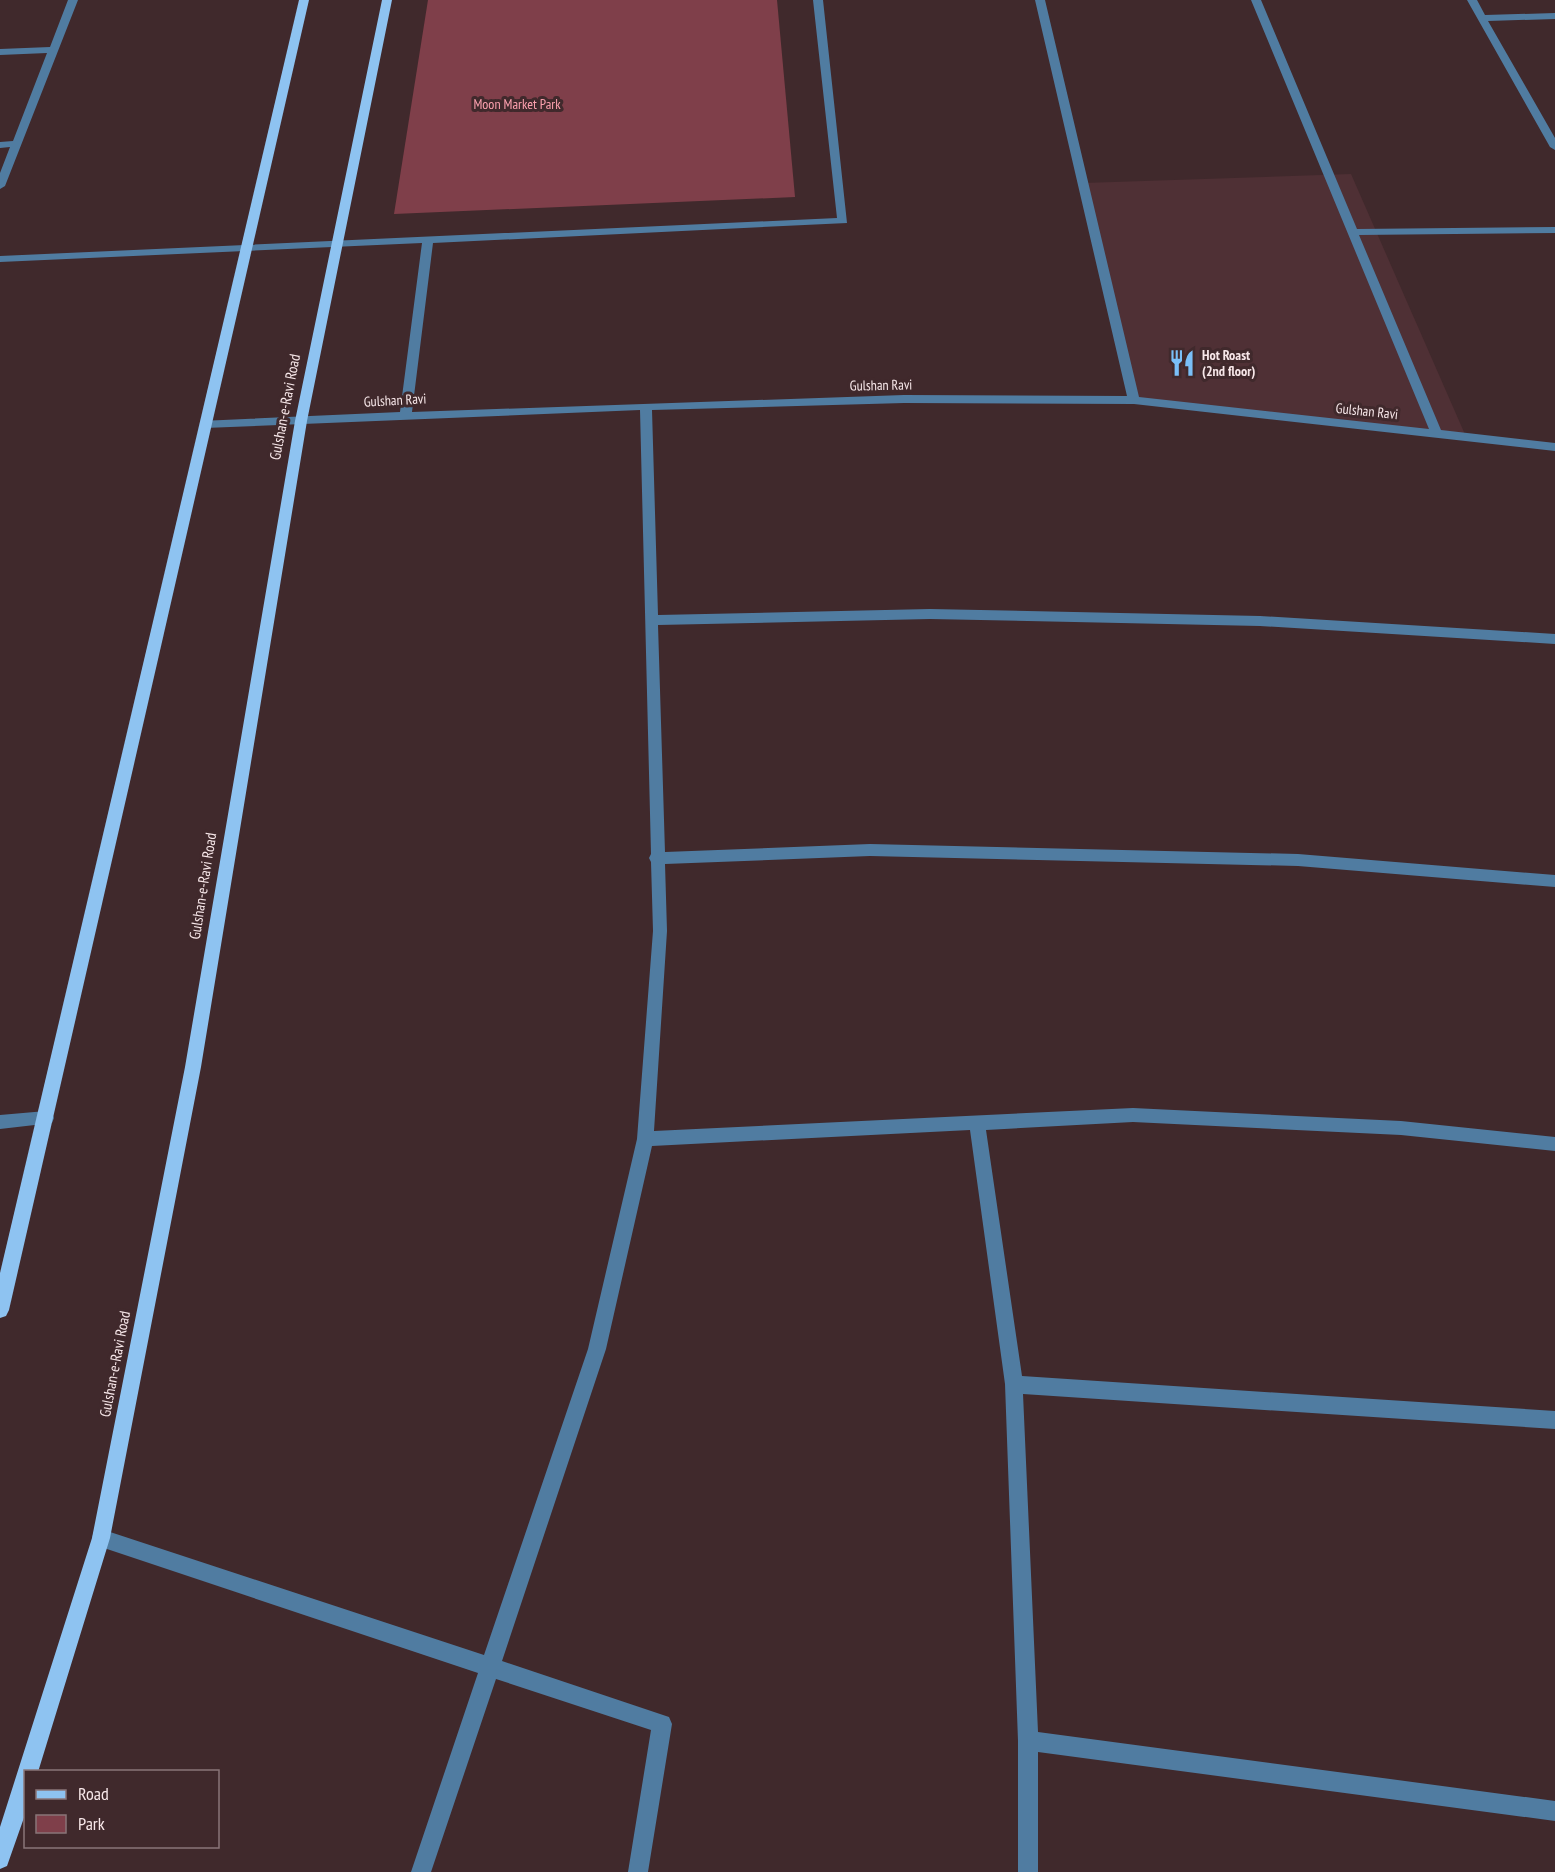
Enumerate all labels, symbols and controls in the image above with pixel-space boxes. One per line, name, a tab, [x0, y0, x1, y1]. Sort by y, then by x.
park label: Moon Market Park	[473, 95, 561, 113]
place label: Hot Roast (2nd floor)	[1202, 346, 1255, 380]
restaurant icon: Hot Roast (2nd floor)	[1167, 348, 1197, 378]
street label: Gulshan-e-Ravi Road	[265, 352, 304, 462]
street label: Gulshan Ravi	[850, 375, 912, 395]
street label: Gulshan Ravi	[363, 389, 427, 411]
street label: Gulshan Ravi	[1335, 399, 1399, 423]
street label: Gulshan-e-Ravi Road	[185, 831, 220, 941]
street label: Gulshan-e-Ravi Road	[95, 1309, 134, 1419]
legend	[24, 1770, 219, 1848]
text: Road	[78, 1782, 109, 1805]
text: Park	[78, 1812, 105, 1835]

